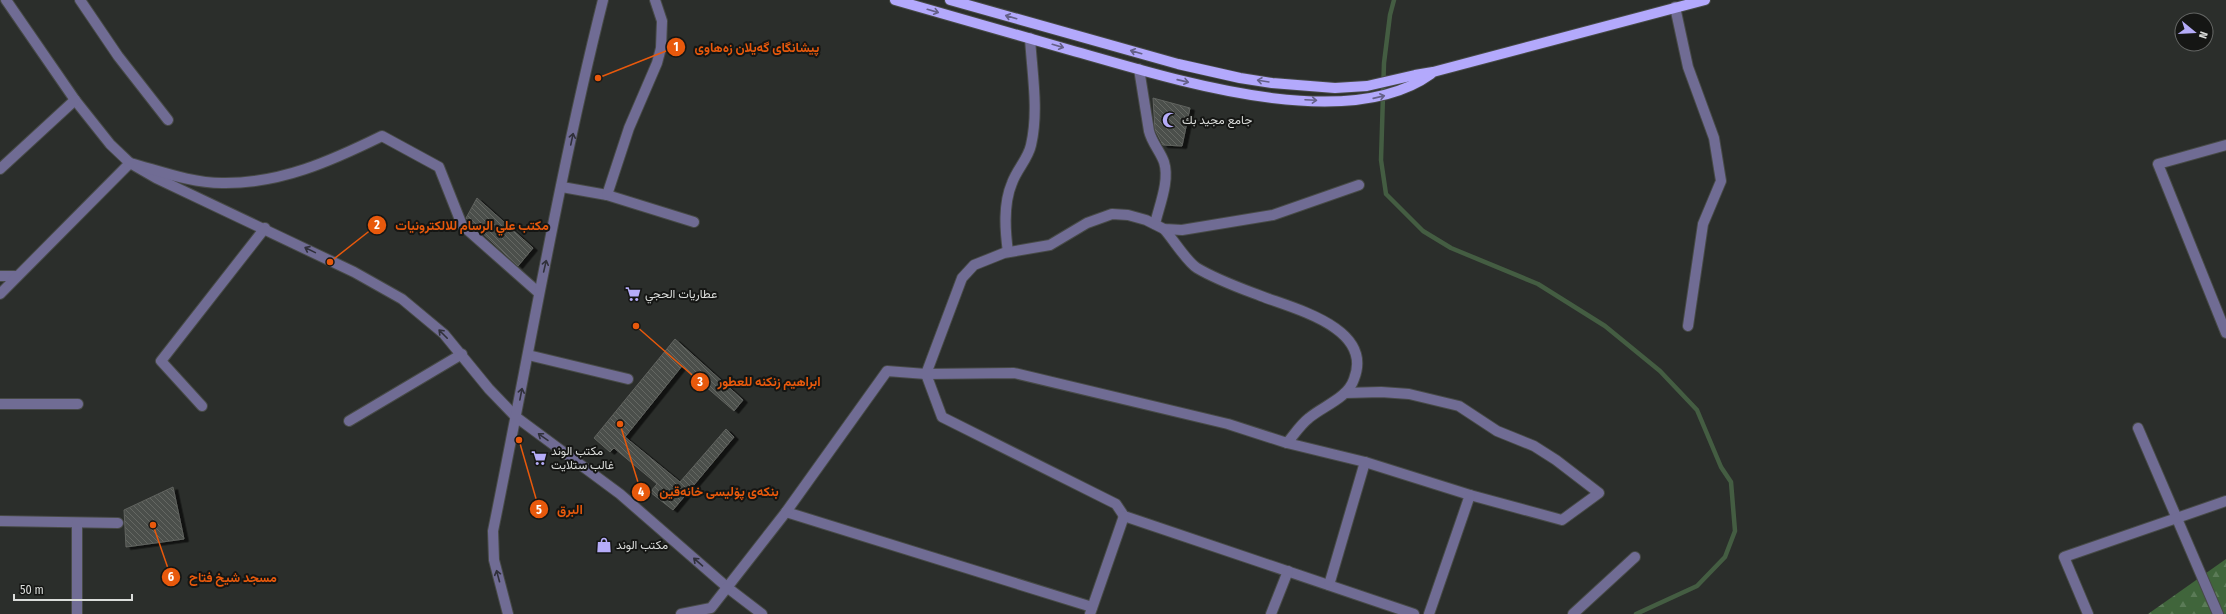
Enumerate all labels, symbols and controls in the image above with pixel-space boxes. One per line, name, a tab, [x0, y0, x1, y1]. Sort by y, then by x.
one-way arrow	[926, 8, 939, 15]
north arrow	[2174, 12, 2214, 52]
one-way arrow	[1005, 13, 1018, 20]
text: N	[2196, 30, 2210, 40]
callout: پیشانگای گەیلان زەهاوی	[666, 35, 827, 60]
text: 1	[673, 40, 679, 54]
text: پیشانگای گەیلان زەهاوی	[695, 40, 820, 57]
one-way arrow	[1051, 43, 1064, 50]
one-way arrow	[1130, 48, 1143, 55]
one-way arrow	[1176, 77, 1189, 85]
one-way arrow	[1256, 77, 1269, 85]
one-way arrow	[1372, 92, 1385, 100]
one-way arrow	[1304, 97, 1317, 104]
mosque icon: جامع مجيد بك	[1161, 111, 1179, 129]
place label: جامع مجيد بك	[1182, 113, 1252, 129]
one-way arrow	[569, 133, 577, 146]
callout: مكتب علي الرسام للالكترونيات	[367, 212, 557, 237]
text: 2	[373, 218, 380, 232]
text: مكتب علي الرسام للالكترونيات	[395, 218, 549, 236]
one-way arrow	[305, 246, 317, 253]
one-way arrow	[541, 260, 549, 273]
supermarket icon: عطاريات الحجي	[624, 285, 642, 303]
place label: عطاريات الحجي	[645, 287, 717, 304]
one-way arrow	[438, 329, 448, 339]
callout: ابراهيم زنكنه للعطور	[690, 369, 829, 394]
text: ابراهيم زنكنه للعطور	[716, 374, 821, 390]
text: 3	[696, 375, 703, 389]
one-way arrow	[517, 388, 525, 401]
one-way arrow	[538, 433, 549, 441]
place label: مكتب الوند غالب ستلايت	[551, 444, 614, 472]
supermarket icon: مكتب الوند غالب ستلايت	[530, 449, 548, 467]
callout: بنکەی پۆلیسی خانەقین	[631, 479, 787, 504]
text: بنکەی پۆلیسی خانەقین	[659, 484, 779, 501]
text: 4	[638, 485, 644, 499]
callout: البرق	[529, 497, 591, 522]
text: البرق	[557, 502, 583, 518]
text: 5	[536, 503, 542, 517]
shop icon: مكتب الوند	[595, 536, 613, 554]
place label: مكتب الوند	[616, 538, 668, 553]
one-way arrow	[693, 558, 704, 567]
callout: مسجد شيخ فتاح	[161, 565, 285, 590]
text: 6	[168, 570, 174, 584]
text: مسجد شيخ فتاح	[189, 570, 277, 587]
one-way arrow	[494, 570, 501, 583]
scale bar	[14, 576, 132, 602]
text: 50 m	[20, 583, 44, 597]

